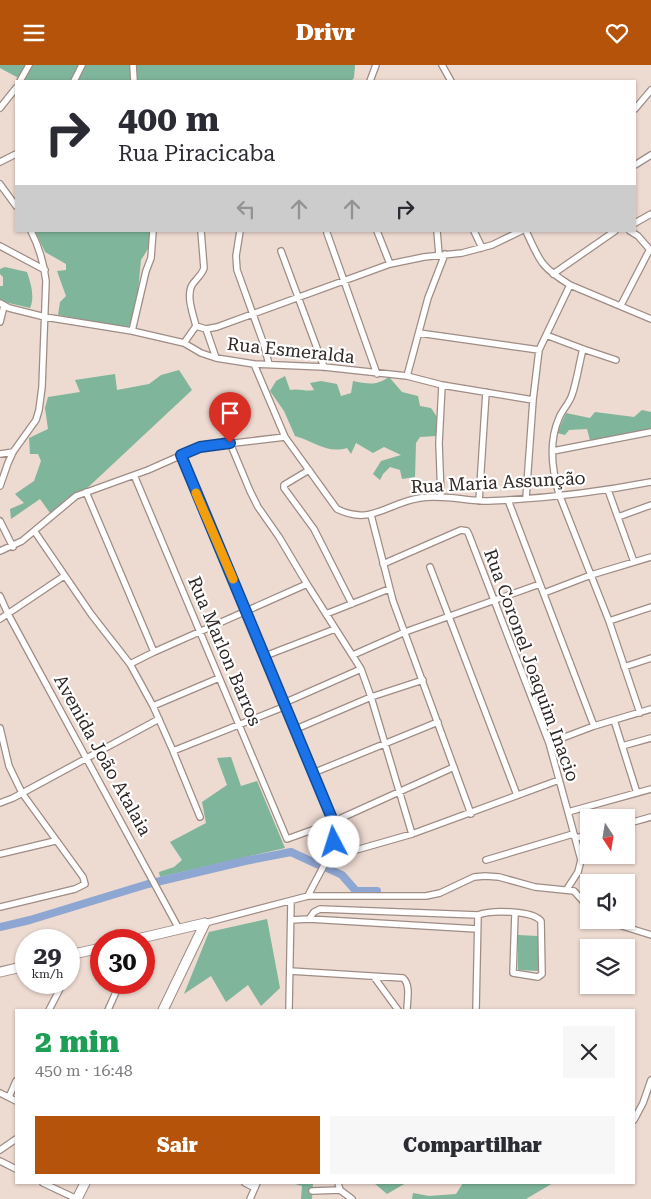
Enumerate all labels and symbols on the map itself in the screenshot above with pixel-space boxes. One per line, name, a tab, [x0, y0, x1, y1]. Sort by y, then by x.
street label: Rua Esmeralda	[226, 333, 356, 367]
pin	[209, 392, 251, 443]
street label: Rua Maria Assunção	[410, 467, 586, 497]
street label: Rua Coronel Joaquim Inacio	[480, 546, 584, 784]
street label: Rua Marlon Barros	[184, 573, 266, 729]
street label: Avenida João Atalaia	[50, 671, 156, 839]
north arrow	[580, 809, 635, 864]
position arrow	[307, 815, 359, 867]
speed limit sign: 30	[90, 929, 155, 994]

